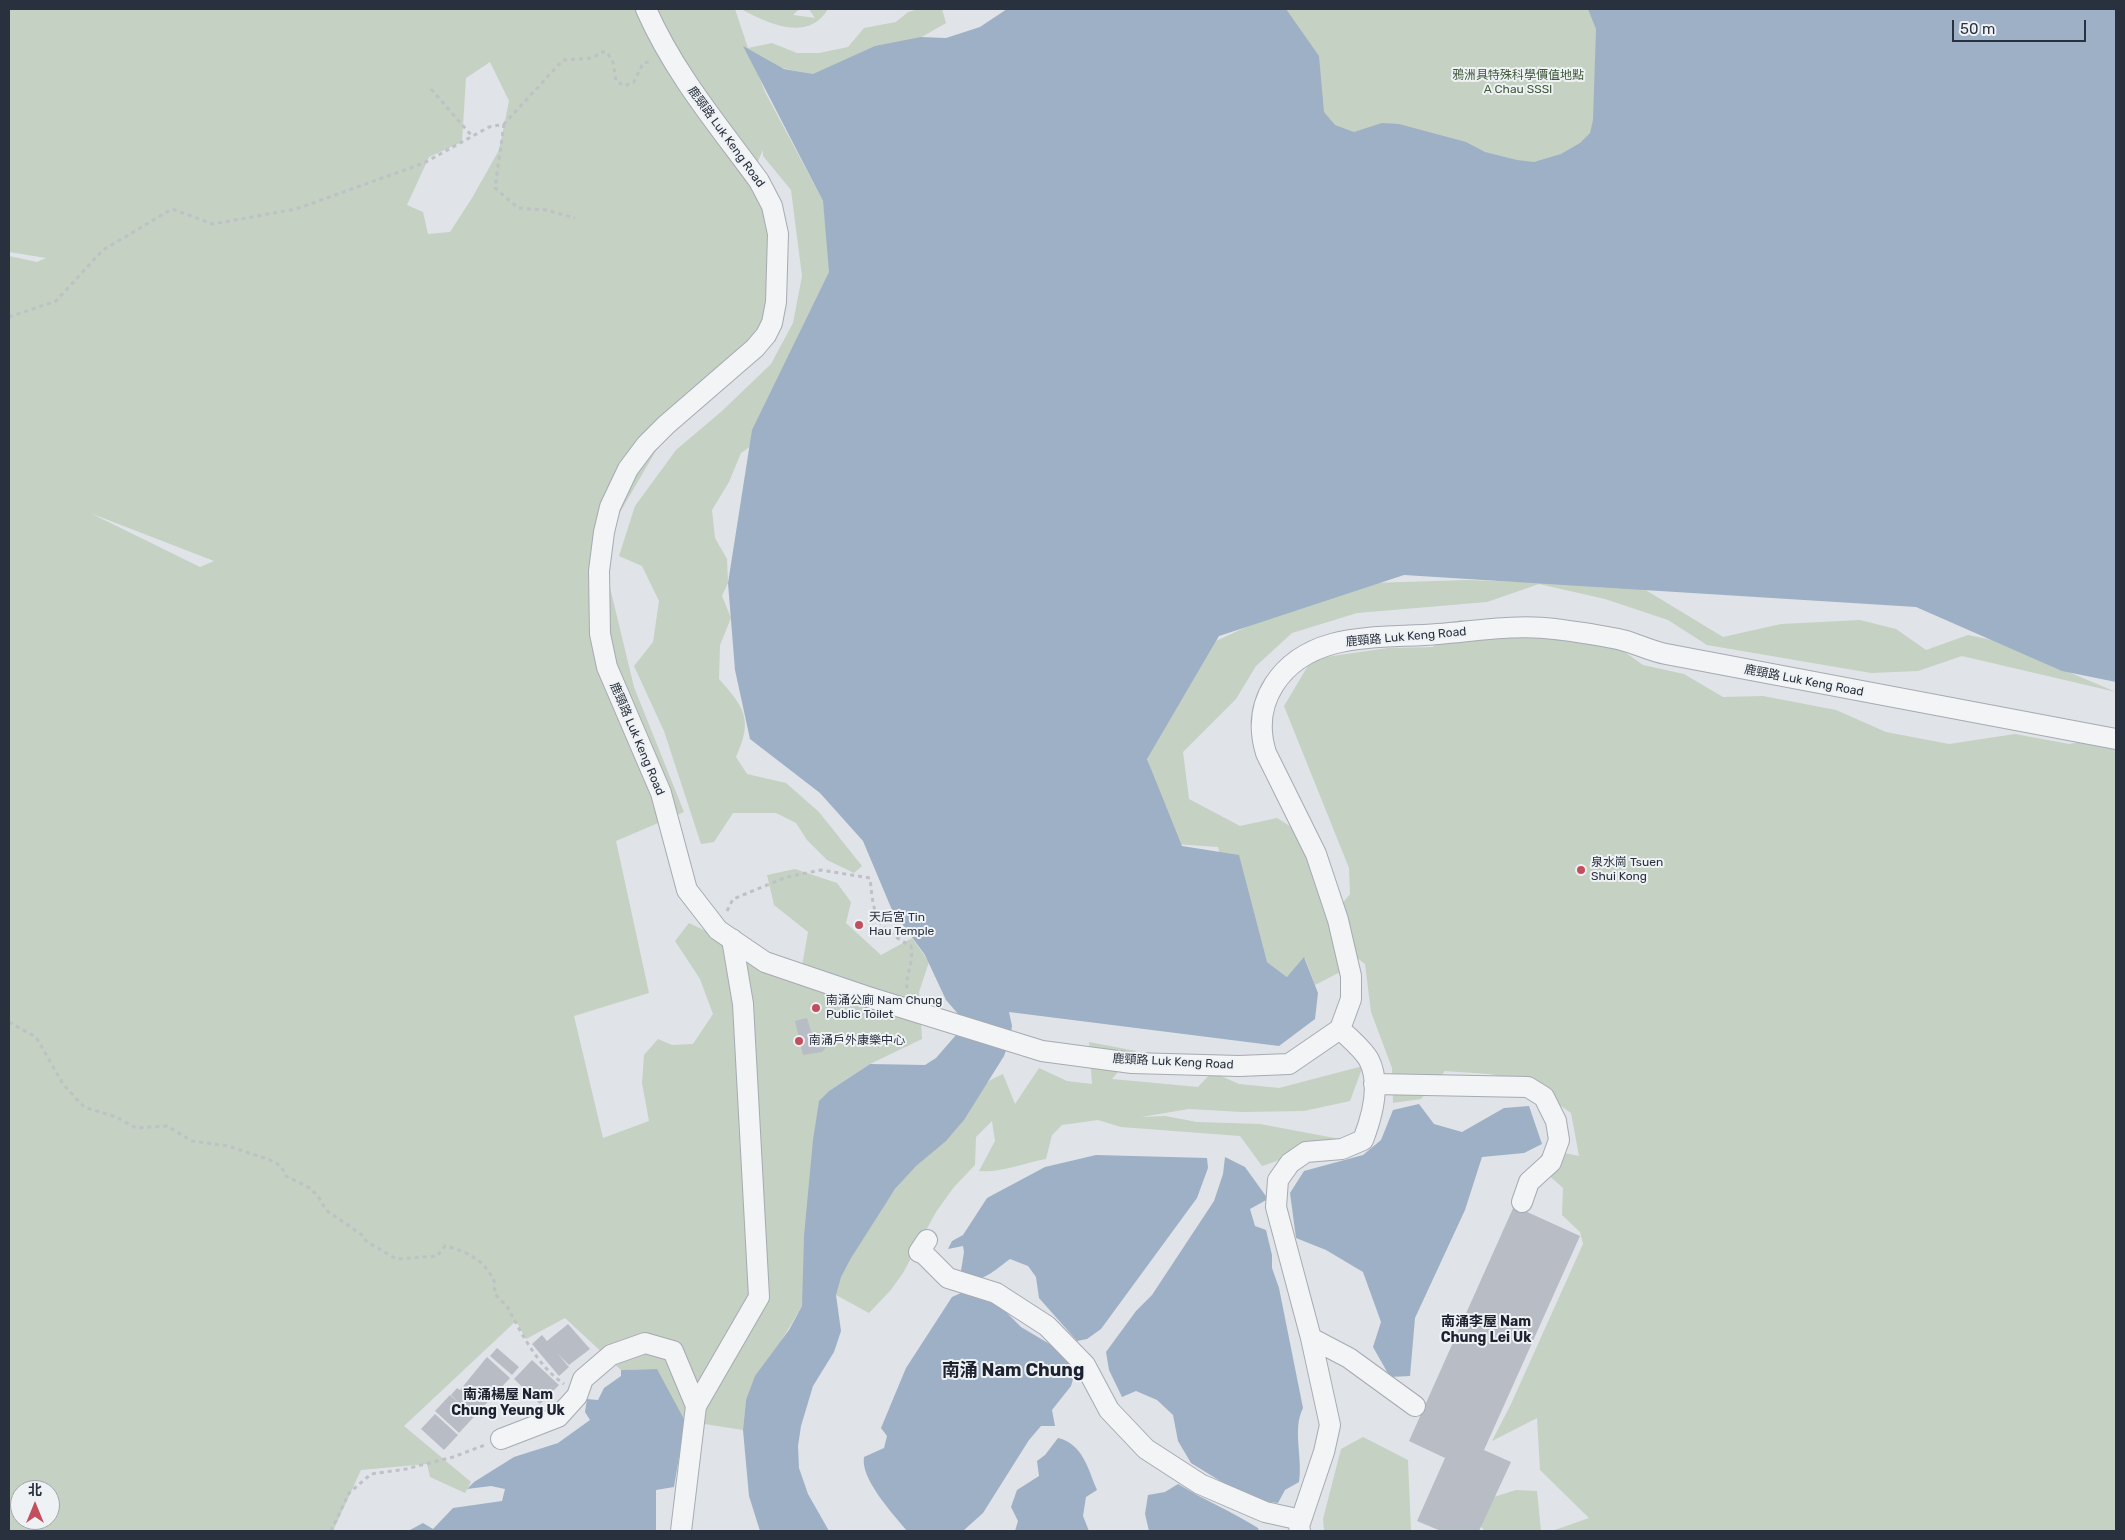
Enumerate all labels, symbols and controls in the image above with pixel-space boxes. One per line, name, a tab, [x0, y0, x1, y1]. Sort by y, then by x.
scale bar	[1955, 10, 2089, 42]
text: 50 m	[1960, 20, 1995, 38]
park label: 鴉洲具特殊科學價值地點 A Chau SSSI	[1452, 69, 1584, 97]
street label: 鹿頸路 Luk Keng Road	[685, 84, 767, 190]
street label: 鹿頸路 Luk Keng Road	[1345, 625, 1467, 649]
street label: 鹿頸路 Luk Keng Road	[1743, 662, 1865, 700]
street label: 鹿頸路 Luk Keng Road	[607, 680, 667, 798]
place label: 泉水崗 Tsuen Shui Kong	[1591, 856, 1663, 884]
marker: 泉水崗 Tsuen Shui Kong	[1575, 864, 1587, 876]
place label: 天后宮 Tin Hau Temple	[869, 911, 934, 939]
marker: 天后宮 Tin Hau Temple	[853, 919, 865, 931]
place label: 南涌公廁 Nam Chung Public Toilet	[826, 994, 942, 1022]
marker: 南涌公廁 Nam Chung Public Toilet	[810, 1002, 822, 1014]
place label: 南涌戶外康樂中心	[809, 1034, 905, 1048]
marker: 南涌戶外康樂中心	[793, 1035, 805, 1047]
street label: 鹿頸路 Luk Keng Road	[1112, 1052, 1234, 1072]
district label: 南涌李屋 Nam Chung Lei Uk	[1441, 1314, 1531, 1346]
district label: 南涌 Nam Chung	[942, 1360, 1084, 1382]
district label: 南涌楊屋 Nam Chung Yeung Uk	[451, 1387, 565, 1420]
north arrow	[10, 1480, 60, 1530]
text: 北	[28, 1482, 42, 1499]

